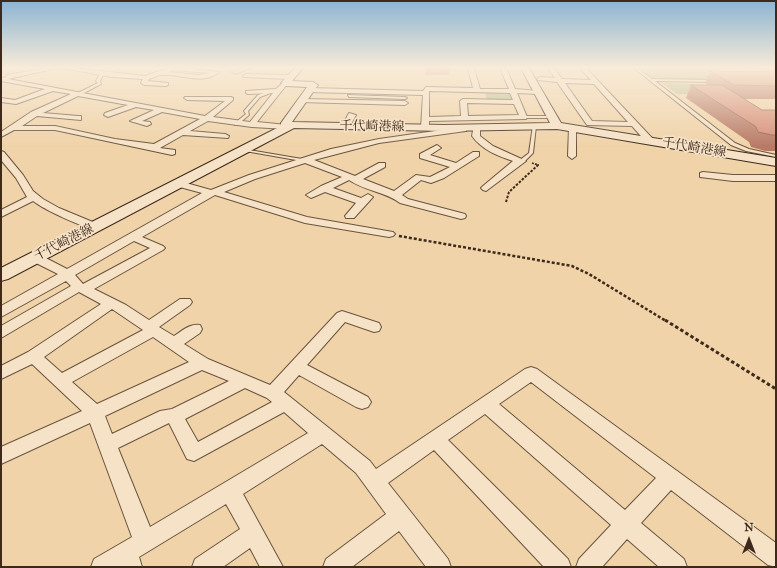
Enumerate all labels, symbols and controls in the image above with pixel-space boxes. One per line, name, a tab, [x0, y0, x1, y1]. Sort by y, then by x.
street label: 千代崎港線	[339, 119, 405, 135]
street label: 千代崎港線	[661, 135, 727, 161]
street label: 千代崎港線	[32, 221, 96, 265]
north arrow	[729, 520, 769, 560]
text: N	[744, 521, 754, 534]

